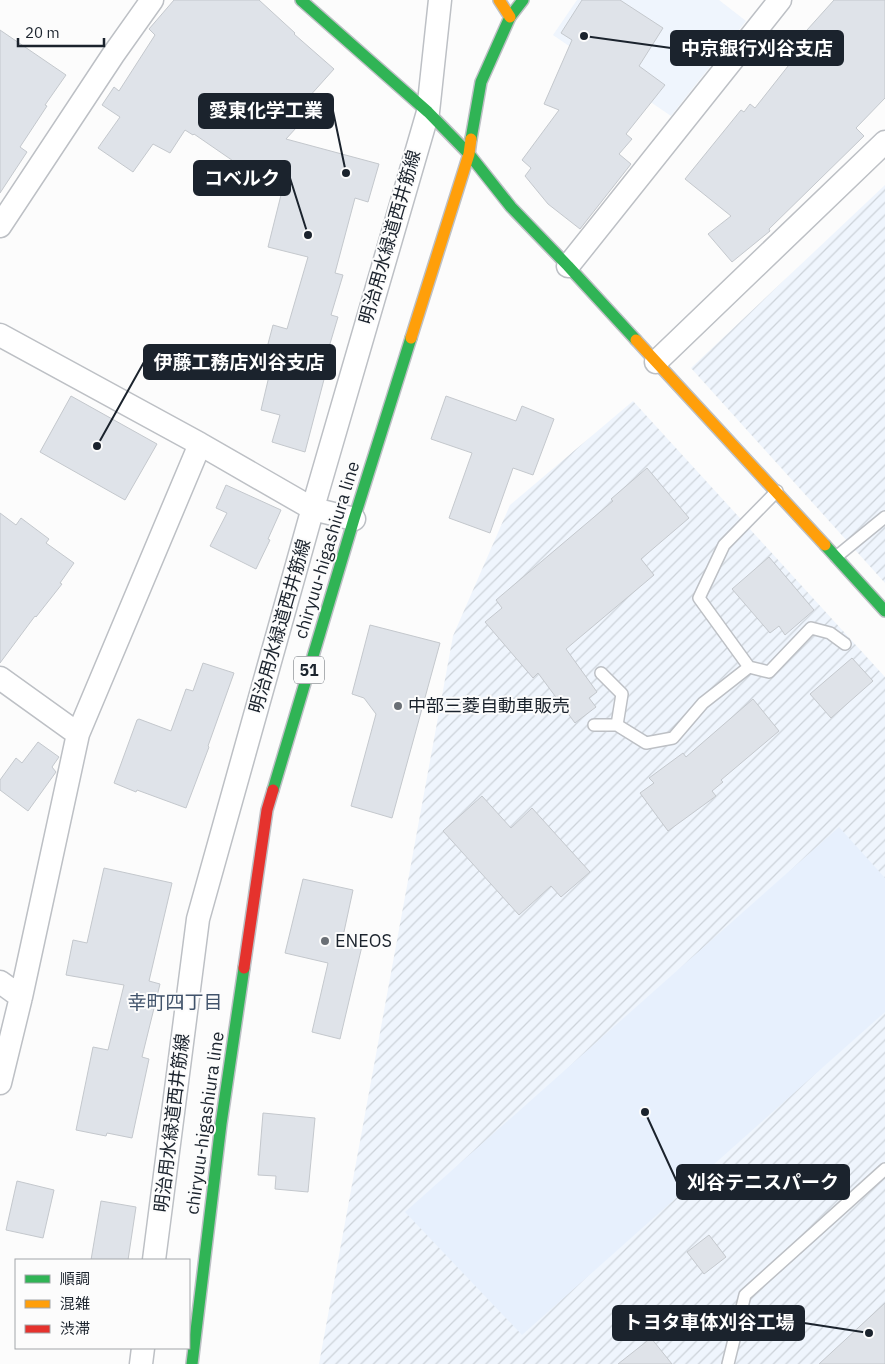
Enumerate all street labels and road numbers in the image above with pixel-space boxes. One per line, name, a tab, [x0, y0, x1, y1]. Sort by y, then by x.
street label: 明治用水緑道西井筋線	[354, 147, 425, 327]
street label: chiryuu-higashiura line	[289, 458, 365, 641]
street label: 明治用水緑道西井筋線	[244, 536, 315, 716]
road number: 51	[294, 656, 324, 684]
street label: chiryuu-higashiura line	[180, 1030, 229, 1216]
street label: 明治用水緑道西井筋線	[149, 1032, 194, 1214]

